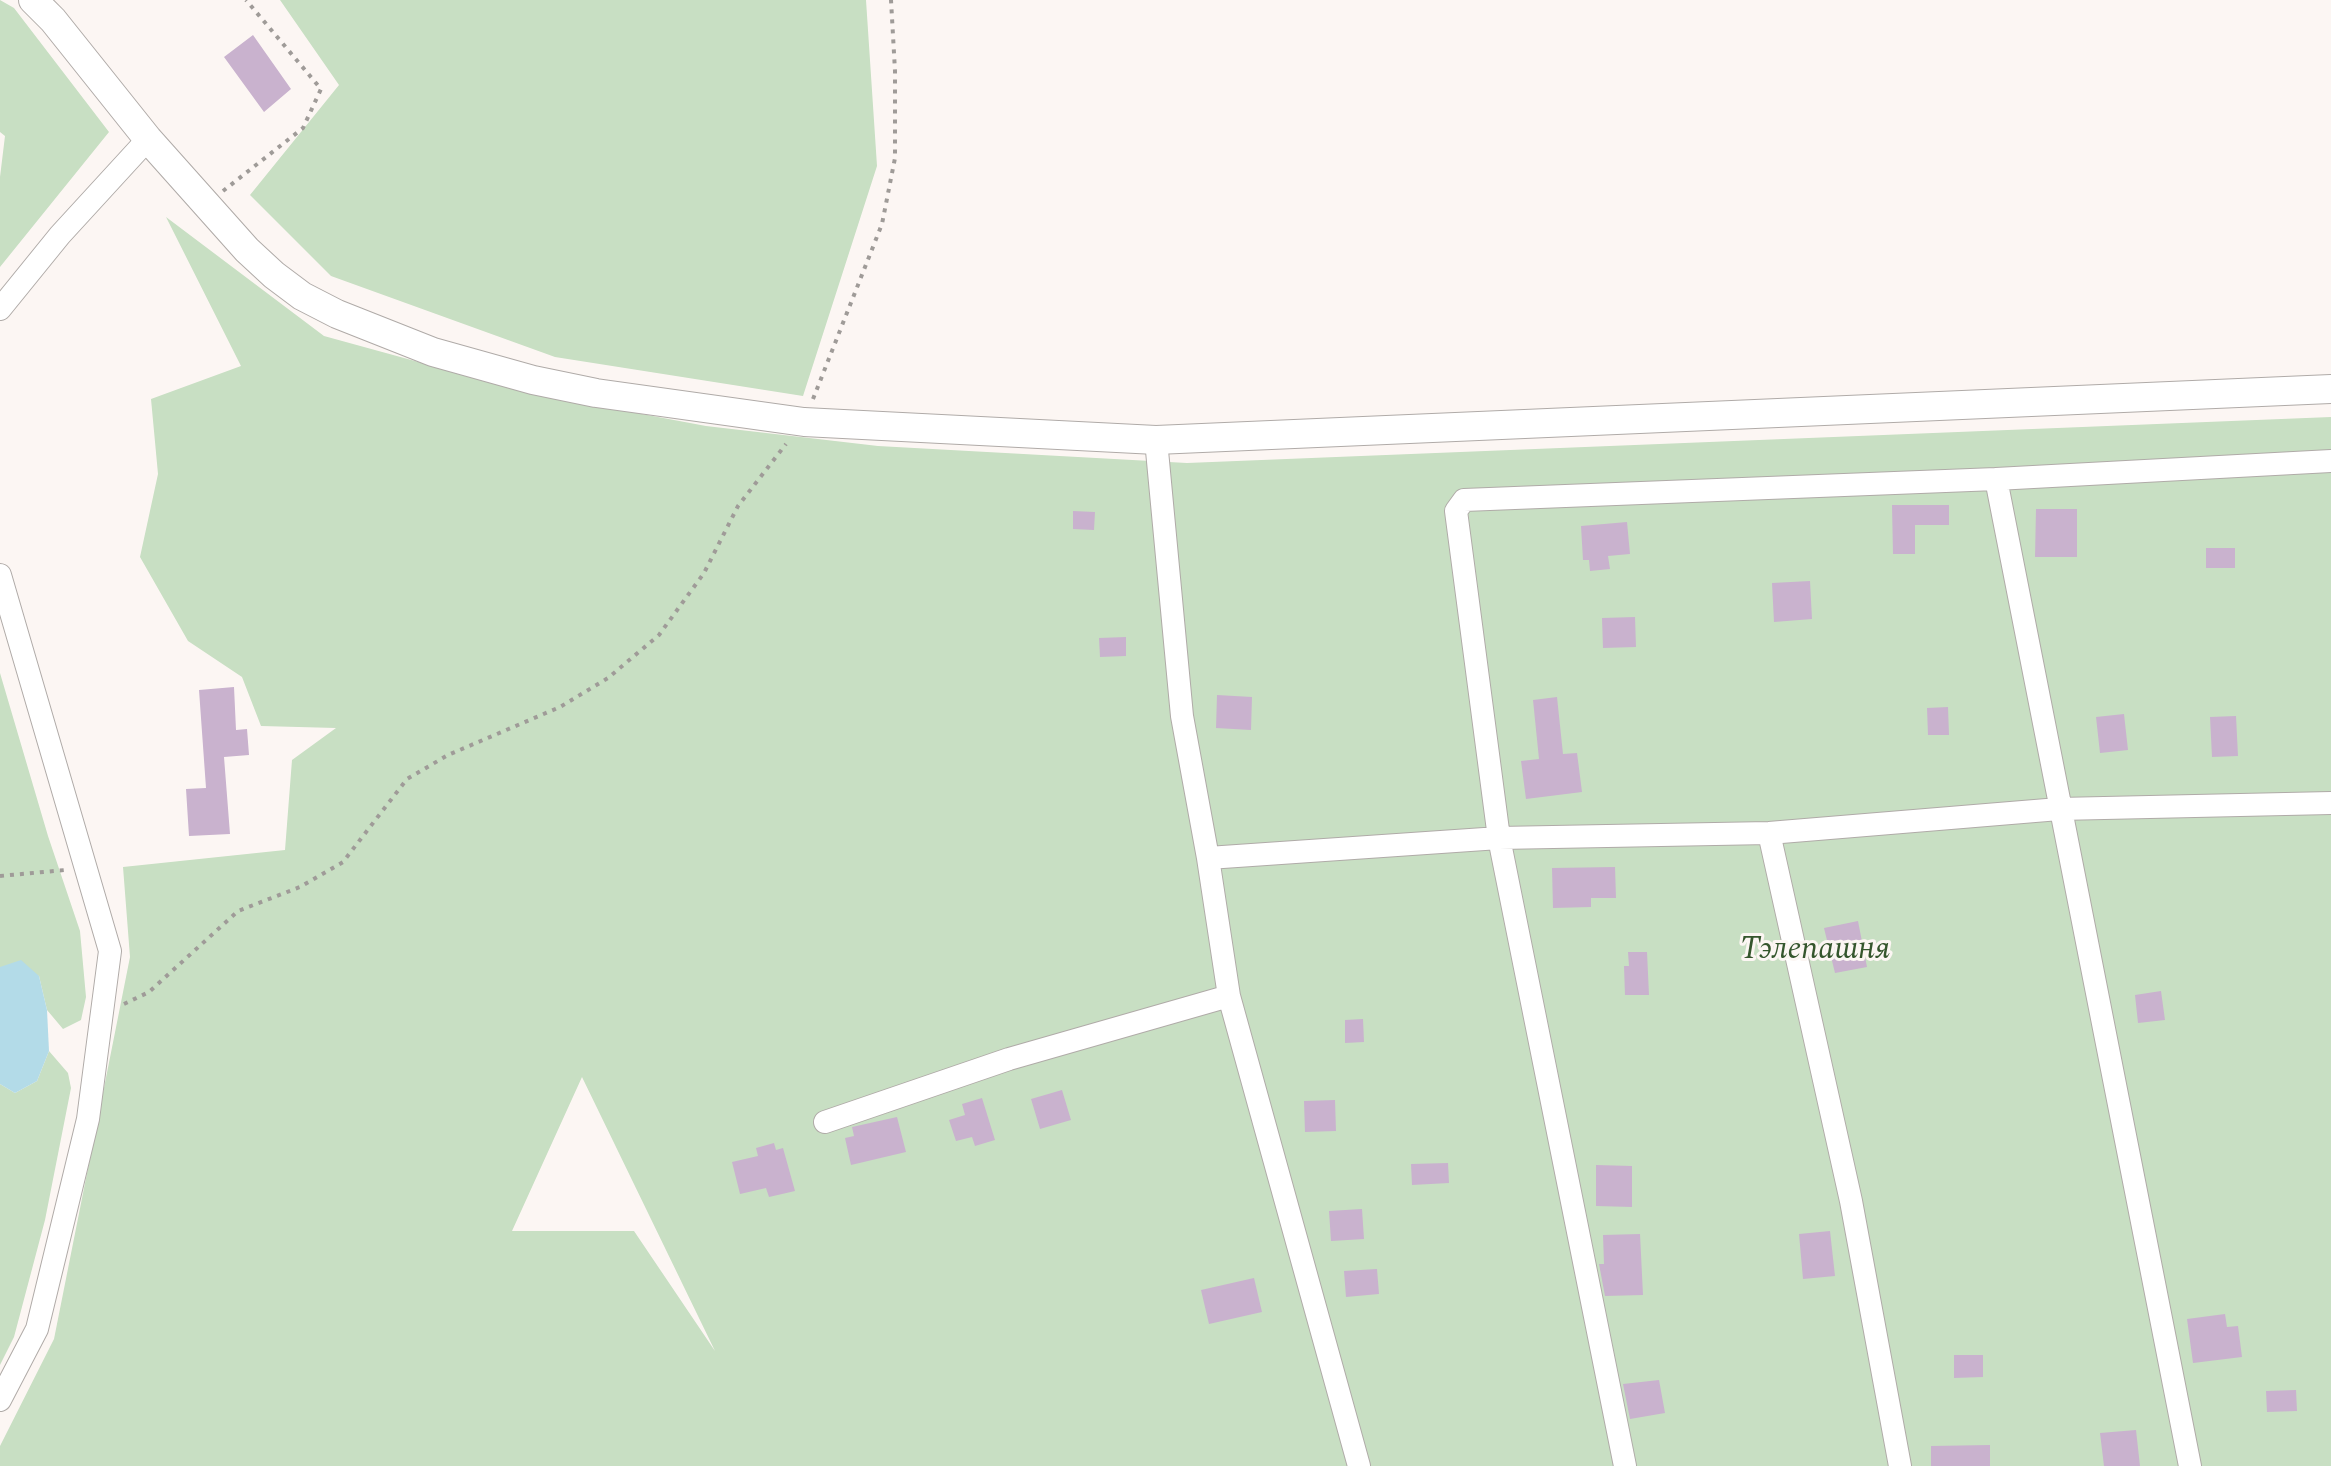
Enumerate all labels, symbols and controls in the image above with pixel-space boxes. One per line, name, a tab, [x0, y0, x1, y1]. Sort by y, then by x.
park label: Тэлепашня	[1740, 933, 1890, 971]

